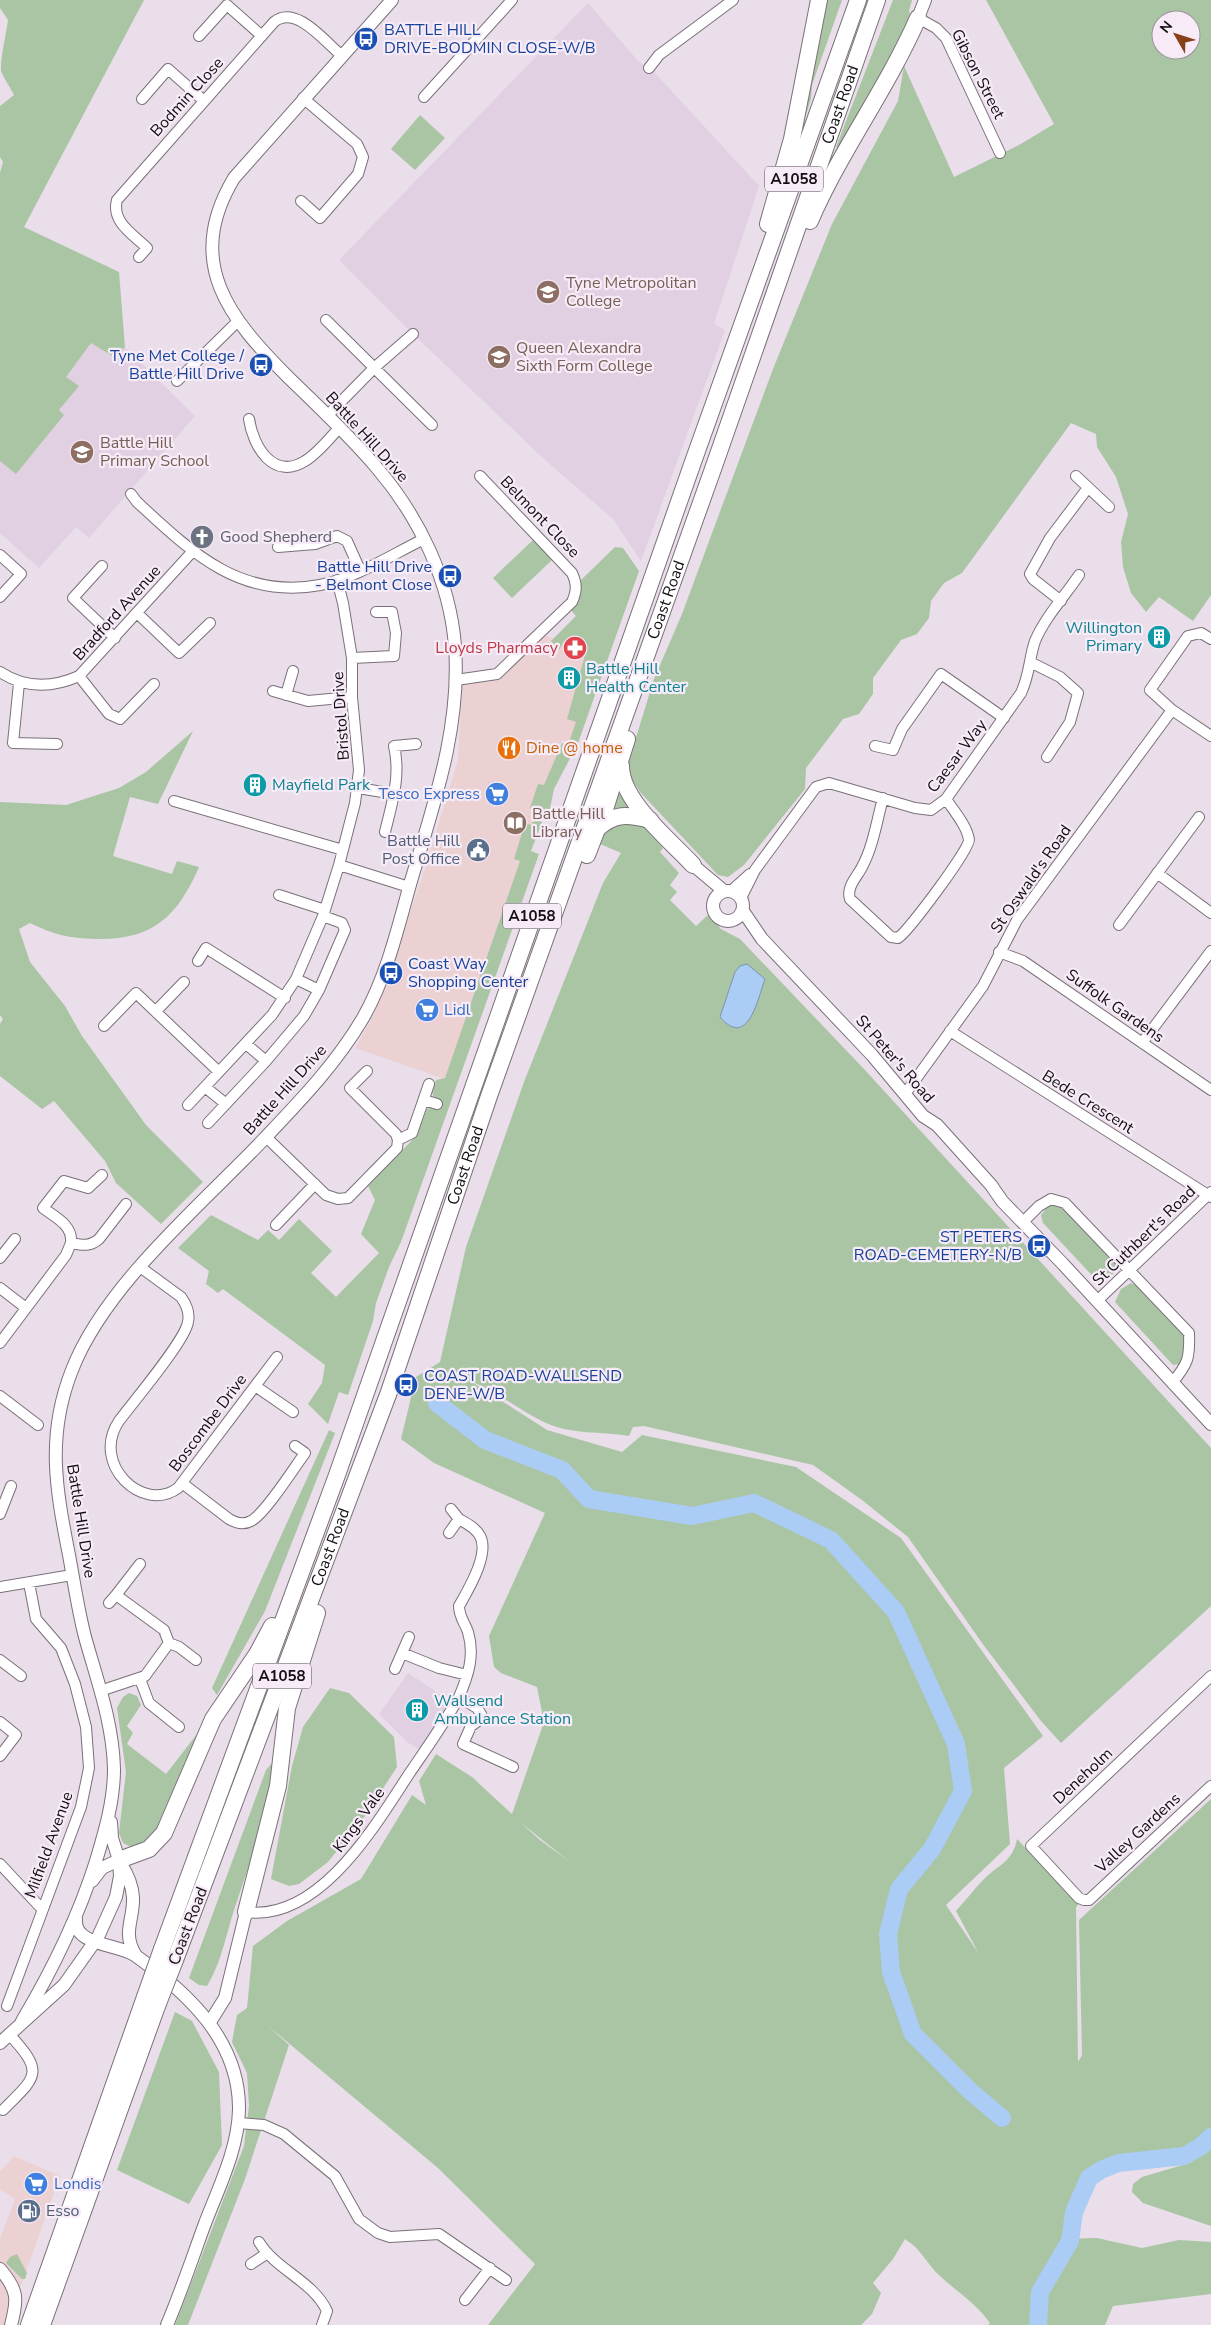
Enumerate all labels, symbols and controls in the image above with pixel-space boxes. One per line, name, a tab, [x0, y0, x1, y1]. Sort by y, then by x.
north arrow	[1151, 10, 1201, 60]
text: N	[1156, 17, 1177, 37]
place label: BATTLE HILL DRIVE-BODMIN CLOSE-W/B	[384, 19, 595, 59]
street label: Gibson Street	[946, 25, 1010, 123]
bus stop icon: BATTLE HILL DRIVE-BODMIN CLOSE-W/B	[353, 26, 379, 52]
street label: Bodmin Close	[145, 52, 229, 142]
street label: Coast Road	[816, 62, 864, 147]
road number: A1058	[765, 166, 823, 192]
place label: Tyne Metropolitan College	[566, 272, 697, 312]
school or university icon: Tyne Metropolitan College	[535, 279, 561, 305]
place label: Queen Alexandra Sixth Form College	[516, 337, 653, 377]
school or university icon: Queen Alexandra Sixth Form College	[486, 344, 512, 370]
place label: Tyne Met College / Battle Hill Drive	[110, 345, 244, 385]
bus stop icon: Tyne Met College / Battle Hill Drive	[248, 352, 274, 378]
street label: Battle Hill Drive	[320, 387, 414, 487]
place label: Battle Hill Primary School	[100, 432, 209, 472]
school or university icon: Battle Hill Primary School	[69, 439, 95, 465]
street label: Belmont Close	[495, 471, 585, 563]
church icon: Good Shepherd	[189, 524, 215, 550]
place label: Good Shepherd	[220, 526, 332, 548]
place label: Battle Hill Drive - Belmont Close	[315, 556, 432, 596]
street label: Coast Road	[642, 558, 690, 643]
street label: Bradford Avenue	[68, 560, 166, 666]
bus stop icon: Battle Hill Drive - Belmont Close	[437, 563, 463, 589]
place label: Willington Primary	[1066, 617, 1143, 657]
building icon: Willington Primary	[1146, 624, 1172, 650]
pharmacy icon: Lloyds Pharmacy	[562, 635, 588, 661]
place label: Lloyds Pharmacy	[435, 637, 559, 659]
place label: Battle Hill Health Center	[586, 658, 686, 698]
building icon: Battle Hill Health Center	[556, 665, 582, 691]
street label: Bristol Drive	[327, 671, 355, 761]
street label: Caesar Way	[922, 714, 992, 797]
restaurant icon: Dine @ home	[496, 735, 522, 761]
place label: Dine @ home	[526, 737, 623, 759]
building icon: Mayfield Park	[242, 772, 268, 798]
place label: Mayfield Park	[272, 774, 371, 796]
supermarket icon: Tesco Express	[484, 781, 510, 807]
place label: Tesco Express	[379, 783, 480, 805]
place label: Battle Hill Library	[532, 803, 605, 843]
library icon: Battle Hill Library	[502, 810, 528, 836]
street label: St Oswald's Road	[985, 820, 1077, 938]
place label: Battle Hill Post Office	[382, 830, 460, 870]
public building icon: Battle Hill Post Office	[465, 837, 491, 863]
road number: A1058	[503, 904, 561, 928]
place label: Coast Way Shopping Center	[408, 953, 529, 993]
bus stop icon: Coast Way Shopping Center	[378, 960, 404, 986]
street label: Suffolk Gardens	[1062, 964, 1168, 1048]
supermarket icon: Lidl	[414, 997, 440, 1023]
place label: Lidl	[444, 999, 471, 1021]
street label: St Peter's Road	[851, 1010, 939, 1108]
street label: Battle Hill Drive	[238, 1040, 332, 1140]
street label: Bede Crescent	[1038, 1065, 1138, 1139]
street label: Coast Road	[442, 1123, 489, 1208]
street label: St Cuthbert's Road	[1087, 1181, 1201, 1291]
place label: ST PETERS ROAD-CEMETERY-N/B	[854, 1226, 1022, 1266]
bus stop icon: ST PETERS ROAD-CEMETERY-N/B	[1026, 1233, 1052, 1259]
place label: COAST ROAD-WALLSEND DENE-W/B	[424, 1365, 622, 1405]
street label: Boscombe Drive	[164, 1370, 252, 1476]
bus stop icon: COAST ROAD-WALLSEND DENE-W/B	[393, 1372, 419, 1398]
street label: Battle Hill Drive	[61, 1462, 101, 1580]
street label: Coast Road	[306, 1505, 355, 1590]
road number: A1058	[253, 1664, 311, 1688]
place label: Wallsend Ambulance Station	[434, 1690, 571, 1730]
building icon: Wallsend Ambulance Station	[404, 1697, 430, 1723]
street label: Deneholm	[1048, 1743, 1118, 1809]
street label: Kings Vale	[328, 1783, 390, 1857]
street label: Valley Gardens	[1090, 1788, 1185, 1879]
street label: Milfield Avenue	[20, 1789, 78, 1901]
street label: Coast Road	[163, 1884, 213, 1968]
supermarket icon: Londis	[23, 2171, 49, 2197]
place label: Londis	[54, 2173, 101, 2195]
fuel station icon: Esso	[16, 2198, 42, 2224]
place label: Esso	[46, 2200, 80, 2222]

